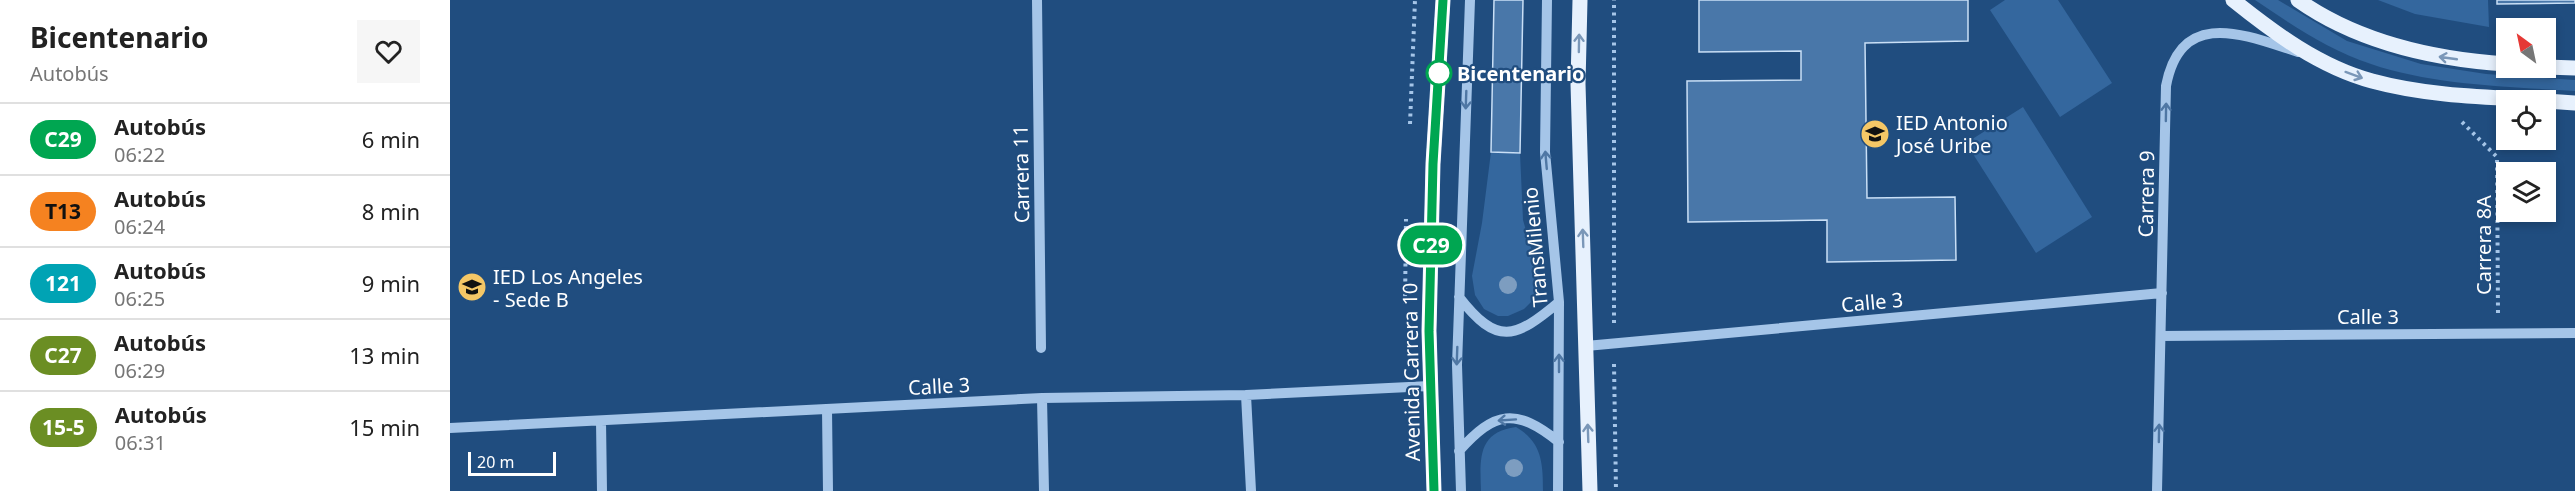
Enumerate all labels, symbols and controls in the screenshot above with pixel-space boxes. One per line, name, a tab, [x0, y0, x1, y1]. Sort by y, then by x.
text: Bicentenario	[30, 18, 209, 56]
north arrow	[2496, 18, 2556, 78]
map controls	[2496, 18, 2556, 222]
button: heart	[357, 20, 420, 83]
one-way arrow	[1573, 33, 1585, 53]
one-way arrow	[2439, 52, 2459, 63]
text: Autobús	[30, 60, 109, 87]
marker: Bicentenario	[1426, 60, 1452, 86]
place label: Bicentenario	[1457, 60, 1585, 87]
one-way arrow	[2344, 70, 2363, 81]
one-way arrow	[1461, 90, 1472, 110]
button: locate	[2496, 90, 2556, 150]
one-way arrow	[2160, 102, 2171, 122]
place label: IED Antonio José Uribe	[1894, 109, 2008, 159]
text: Autobús	[114, 111, 206, 141]
school or university icon: IED Antonio José Uribe	[1859, 118, 1891, 150]
text: 6 min	[362, 124, 420, 154]
text: C29	[44, 125, 82, 153]
street label: Carrera 11	[1007, 125, 1035, 223]
text: 06:22	[114, 141, 165, 168]
street label: Carrera 9	[2132, 150, 2160, 238]
one-way arrow	[1540, 151, 1551, 170]
button: layers	[2496, 162, 2556, 222]
text: Autobús	[114, 183, 206, 213]
street label: TransMilenio	[1516, 186, 1554, 308]
street label: Carrera 8A	[2470, 195, 2497, 295]
text: 8 min	[362, 196, 420, 226]
text: T13	[45, 197, 81, 225]
text: 06:24	[114, 213, 165, 240]
line badge: C29	[1396, 226, 1466, 264]
one-way arrow	[1577, 228, 1589, 248]
text: C29	[1412, 231, 1450, 259]
text: Autobús	[114, 255, 206, 285]
place label: IED Los Angeles - Sede B	[493, 263, 643, 313]
text: 9 min	[362, 268, 420, 298]
text: 121	[45, 269, 81, 297]
school or university icon: IED Los Angeles - Sede B	[456, 271, 488, 303]
street label: Avenida Carrera 10	[1396, 282, 1426, 462]
text: 06:25	[114, 285, 165, 312]
street label: Calle 3	[1840, 286, 1904, 318]
street label: Calle 3	[2337, 303, 2399, 330]
text: Autobús	[114, 327, 206, 357]
text: 13 min	[349, 340, 420, 370]
text: C27	[44, 341, 82, 369]
one-way arrow	[1452, 345, 1463, 365]
one-way arrow	[1553, 353, 1565, 373]
text: 06:29	[114, 357, 165, 384]
street label: Calle 3	[907, 371, 971, 401]
text: Autobús	[115, 399, 207, 429]
text: 15 min	[349, 412, 420, 442]
text: 15-5	[42, 413, 85, 441]
one-way arrow	[1498, 414, 1517, 425]
one-way arrow	[1582, 423, 1594, 443]
one-way arrow	[2153, 423, 2164, 443]
text: 06:31	[115, 429, 166, 456]
scale bar	[468, 449, 556, 476]
text: 20 m	[477, 451, 514, 473]

